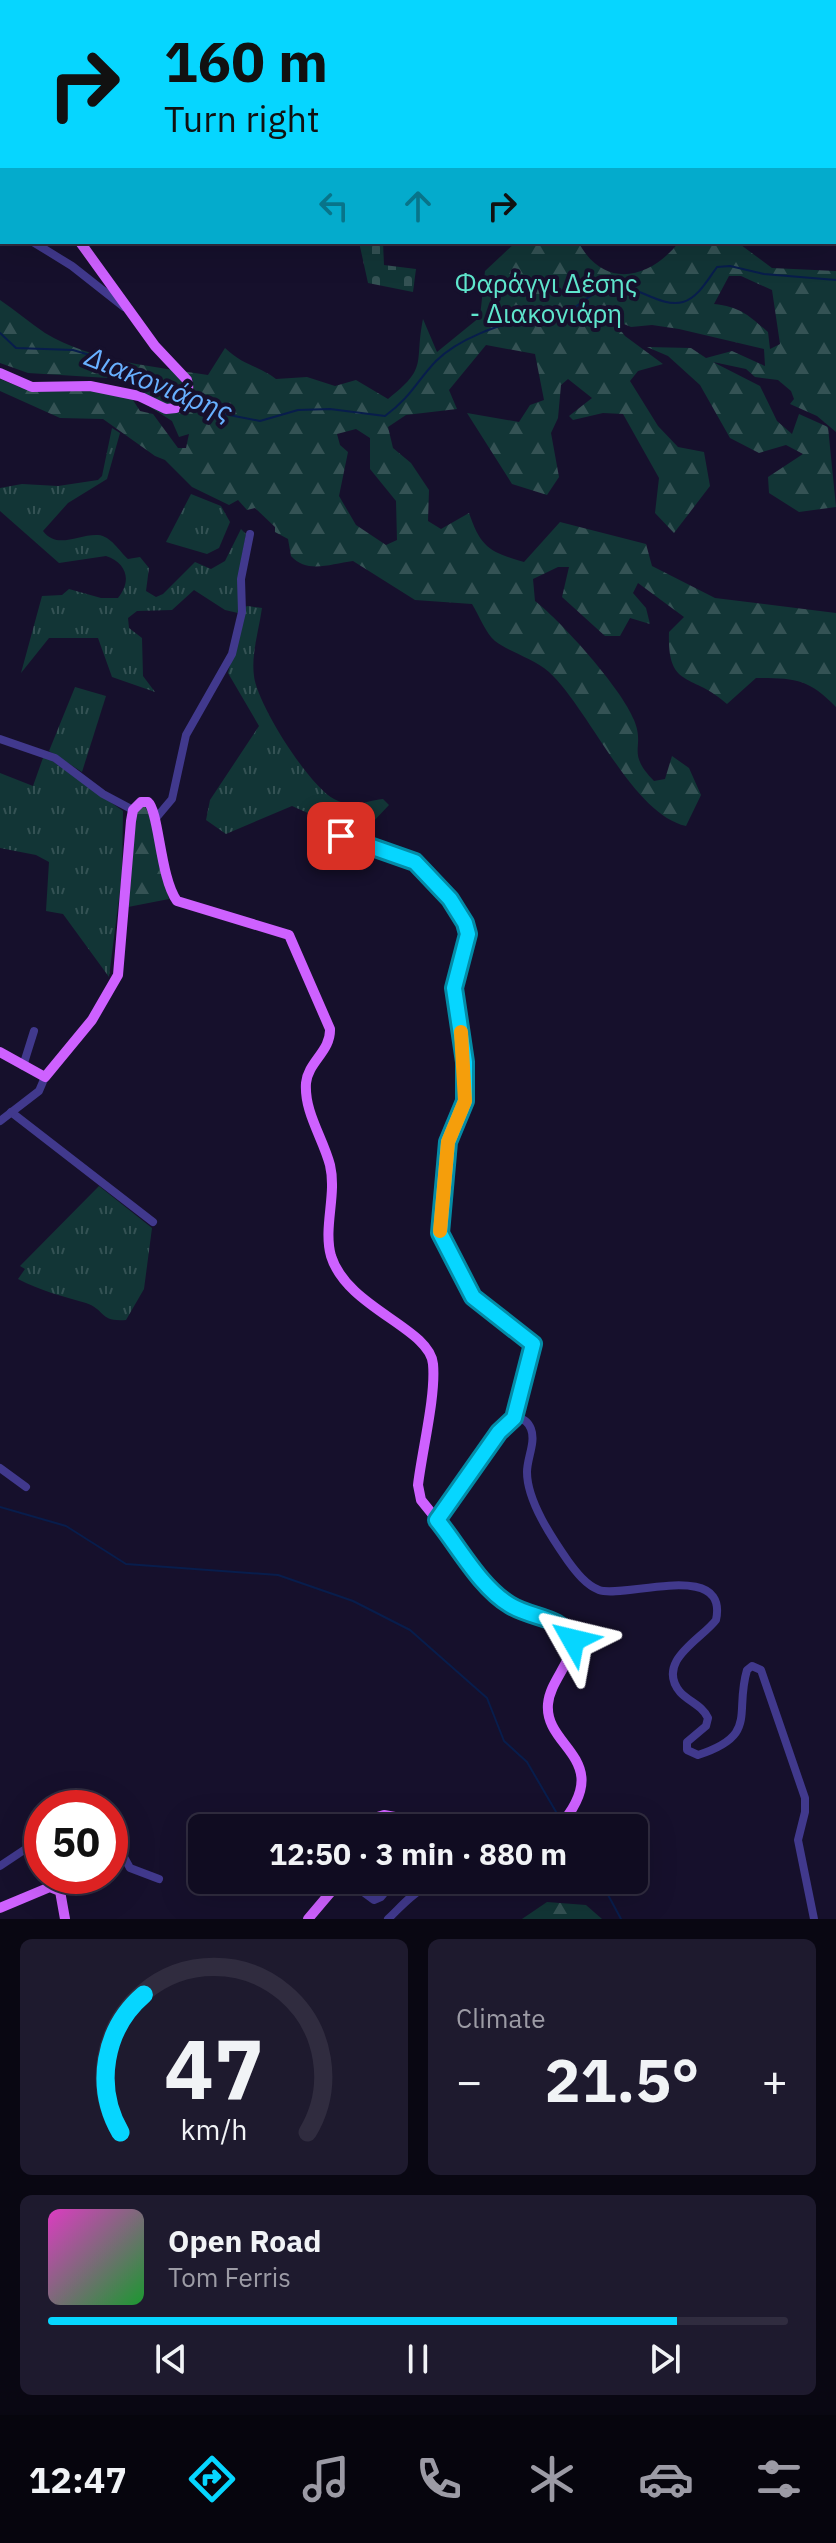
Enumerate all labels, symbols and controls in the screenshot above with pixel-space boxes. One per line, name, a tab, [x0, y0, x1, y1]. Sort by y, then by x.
text: 160 m	[164, 25, 328, 97]
icon: right	[32, 32, 136, 136]
text: Turn right	[164, 95, 320, 142]
icon: left	[312, 184, 356, 228]
icon: ahead	[396, 184, 440, 228]
icon: right	[480, 184, 524, 228]
park label: Φαράγγι Δέσης - Διακονιάρη	[454, 266, 638, 330]
water label: Διακονιάρης	[79, 337, 239, 430]
pin	[307, 802, 375, 870]
icon: arrive	[319, 814, 363, 858]
position arrow	[531, 1598, 615, 1682]
speed limit sign: 50	[24, 1790, 128, 1894]
text: 12:50 · 3 min · 880 m	[269, 1834, 567, 1873]
text: Climate	[456, 2001, 546, 2035]
text: 47	[164, 2014, 264, 2122]
text: 21.5°	[545, 2040, 699, 2119]
text: −	[456, 2052, 482, 2109]
text: +	[762, 2052, 788, 2109]
text: km/h	[180, 2111, 248, 2148]
text: Open Road	[168, 2221, 321, 2260]
text: Tom Ferris	[168, 2260, 291, 2294]
icon: previous	[149, 2337, 193, 2381]
icon: pause	[396, 2337, 440, 2381]
icon: next	[643, 2337, 687, 2381]
icon: directions	[184, 2451, 240, 2507]
icon: music	[298, 2451, 354, 2507]
icon: phone	[411, 2451, 467, 2507]
icon: climate	[524, 2451, 580, 2507]
icon: car	[638, 2451, 694, 2507]
icon: filters	[751, 2451, 807, 2507]
text: 12:47	[29, 2456, 127, 2503]

